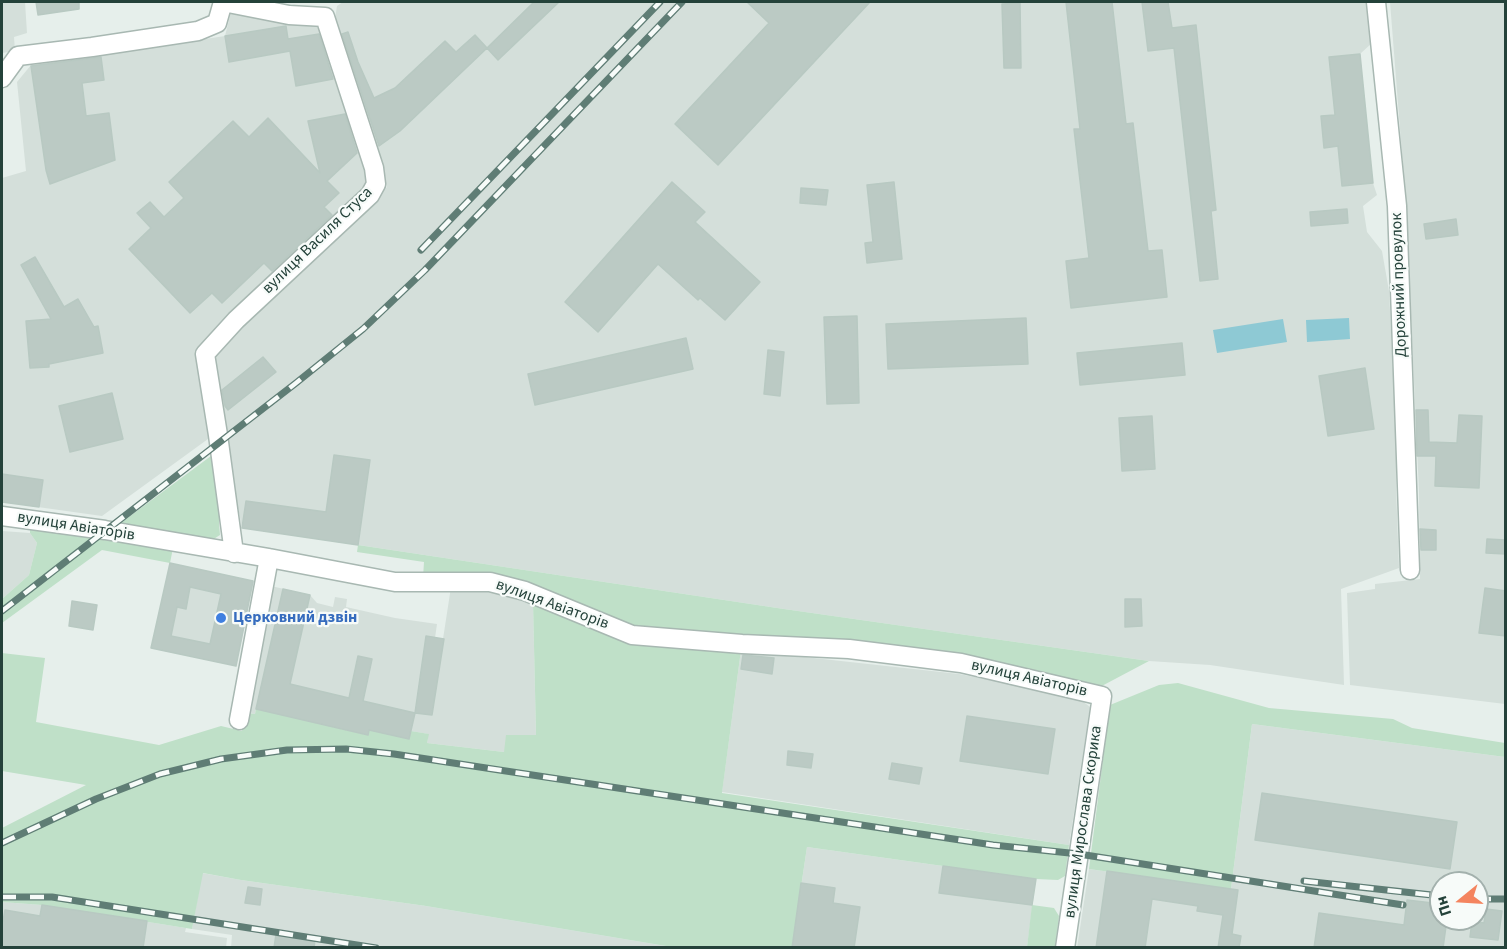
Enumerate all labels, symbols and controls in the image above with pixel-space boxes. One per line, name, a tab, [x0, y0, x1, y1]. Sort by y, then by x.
street label: вулиця Василя Стуса	[259, 183, 377, 299]
street label: Дорожний провулок	[1388, 212, 1412, 358]
street label: вулиця Авіаторів	[16, 508, 136, 546]
street label: вулиця Авіаторів	[493, 576, 611, 634]
place label: Церковний дзвін	[233, 608, 357, 628]
marker: Церковний дзвін	[214, 611, 228, 625]
street label: вулиця Авіаторів	[969, 656, 1089, 702]
street label: вулиця Мирослава Скорика	[1061, 725, 1107, 919]
north arrow	[1429, 871, 1489, 931]
text: Пн	[1430, 893, 1457, 919]

